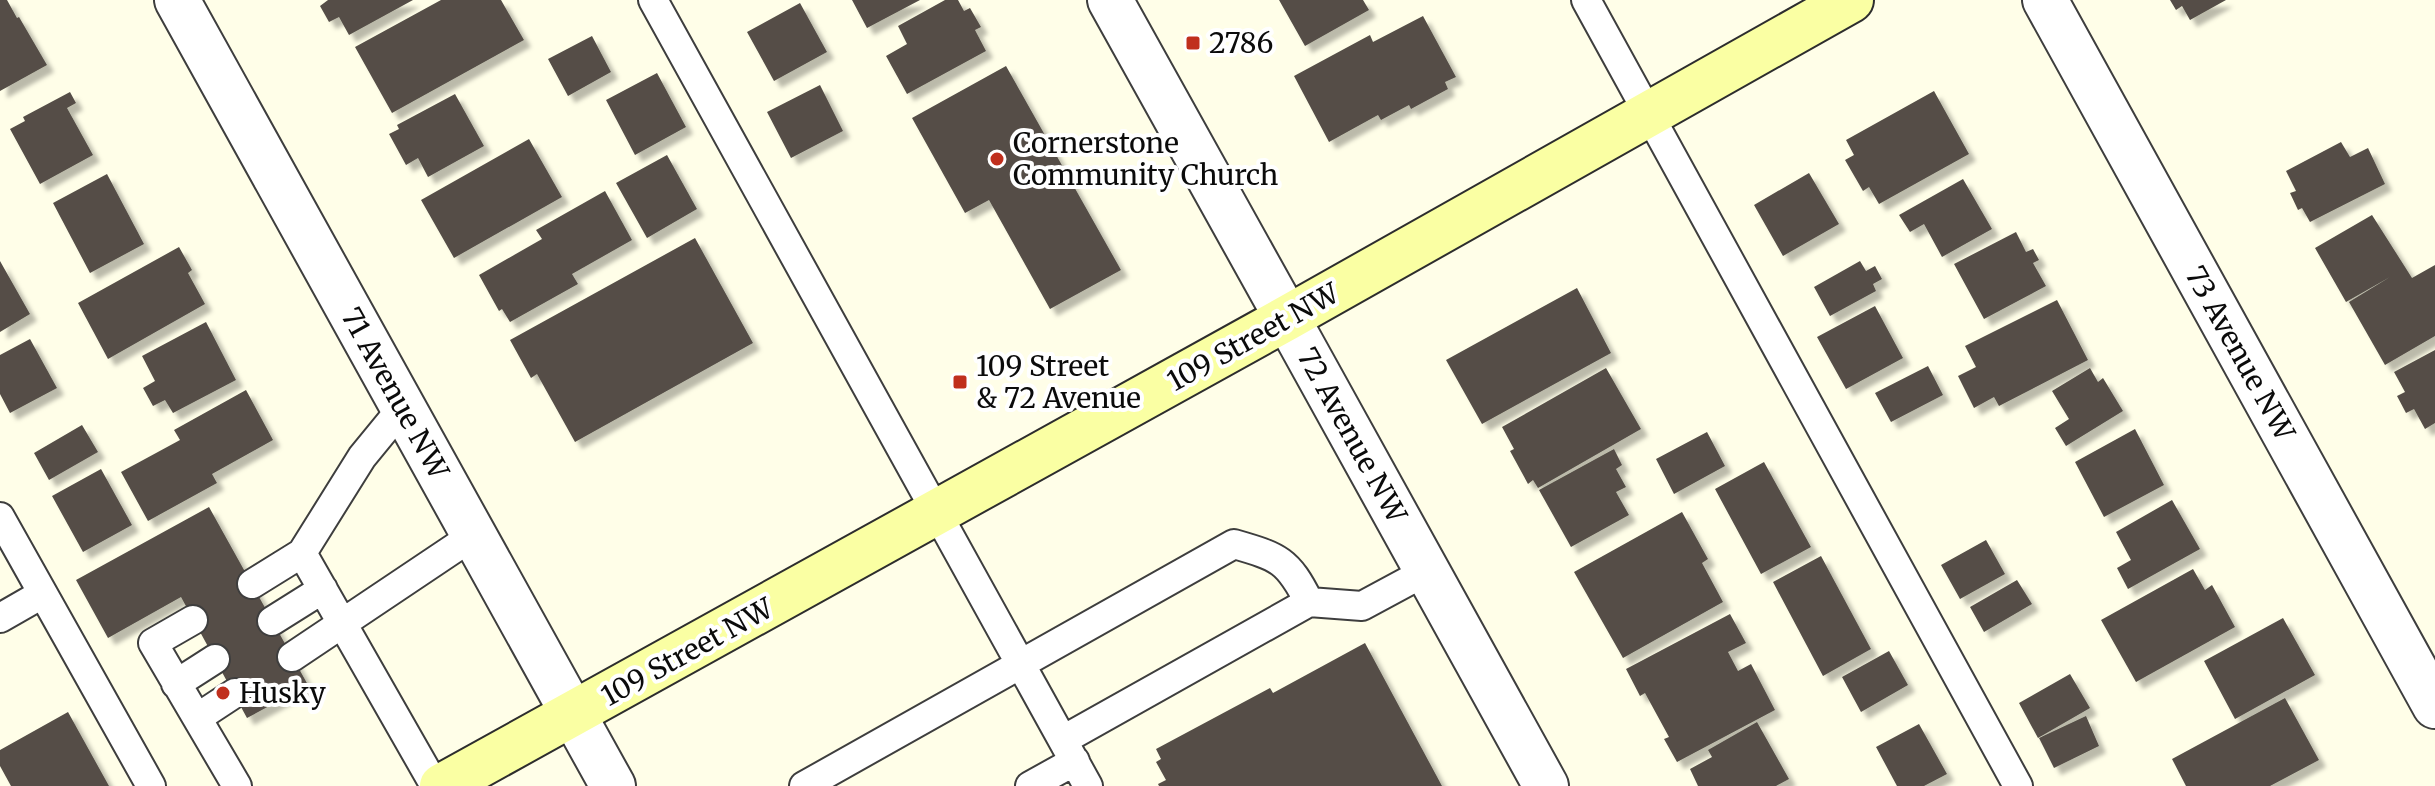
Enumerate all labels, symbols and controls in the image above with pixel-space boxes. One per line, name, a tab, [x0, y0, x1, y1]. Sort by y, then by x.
place label: 2786	[1209, 25, 1273, 61]
marker: 2786	[1184, 34, 1202, 52]
place label: Cornerstone Community Church	[1013, 125, 1278, 193]
marker: Cornerstone Community Church	[988, 150, 1006, 168]
street label: 73 Avenue NW	[2177, 260, 2303, 447]
street label: 109 Street NW	[1161, 275, 1346, 399]
street label: 71 Avenue NW	[333, 301, 457, 486]
street label: 72 Avenue NW	[1289, 341, 1415, 530]
place label: 109 Street & 72 Avenue	[976, 348, 1141, 416]
marker: 109 Street & 72 Avenue	[951, 373, 969, 391]
street label: 109 Street NW	[595, 590, 780, 714]
place label: Husky	[239, 675, 326, 711]
marker: Husky	[214, 684, 232, 702]

